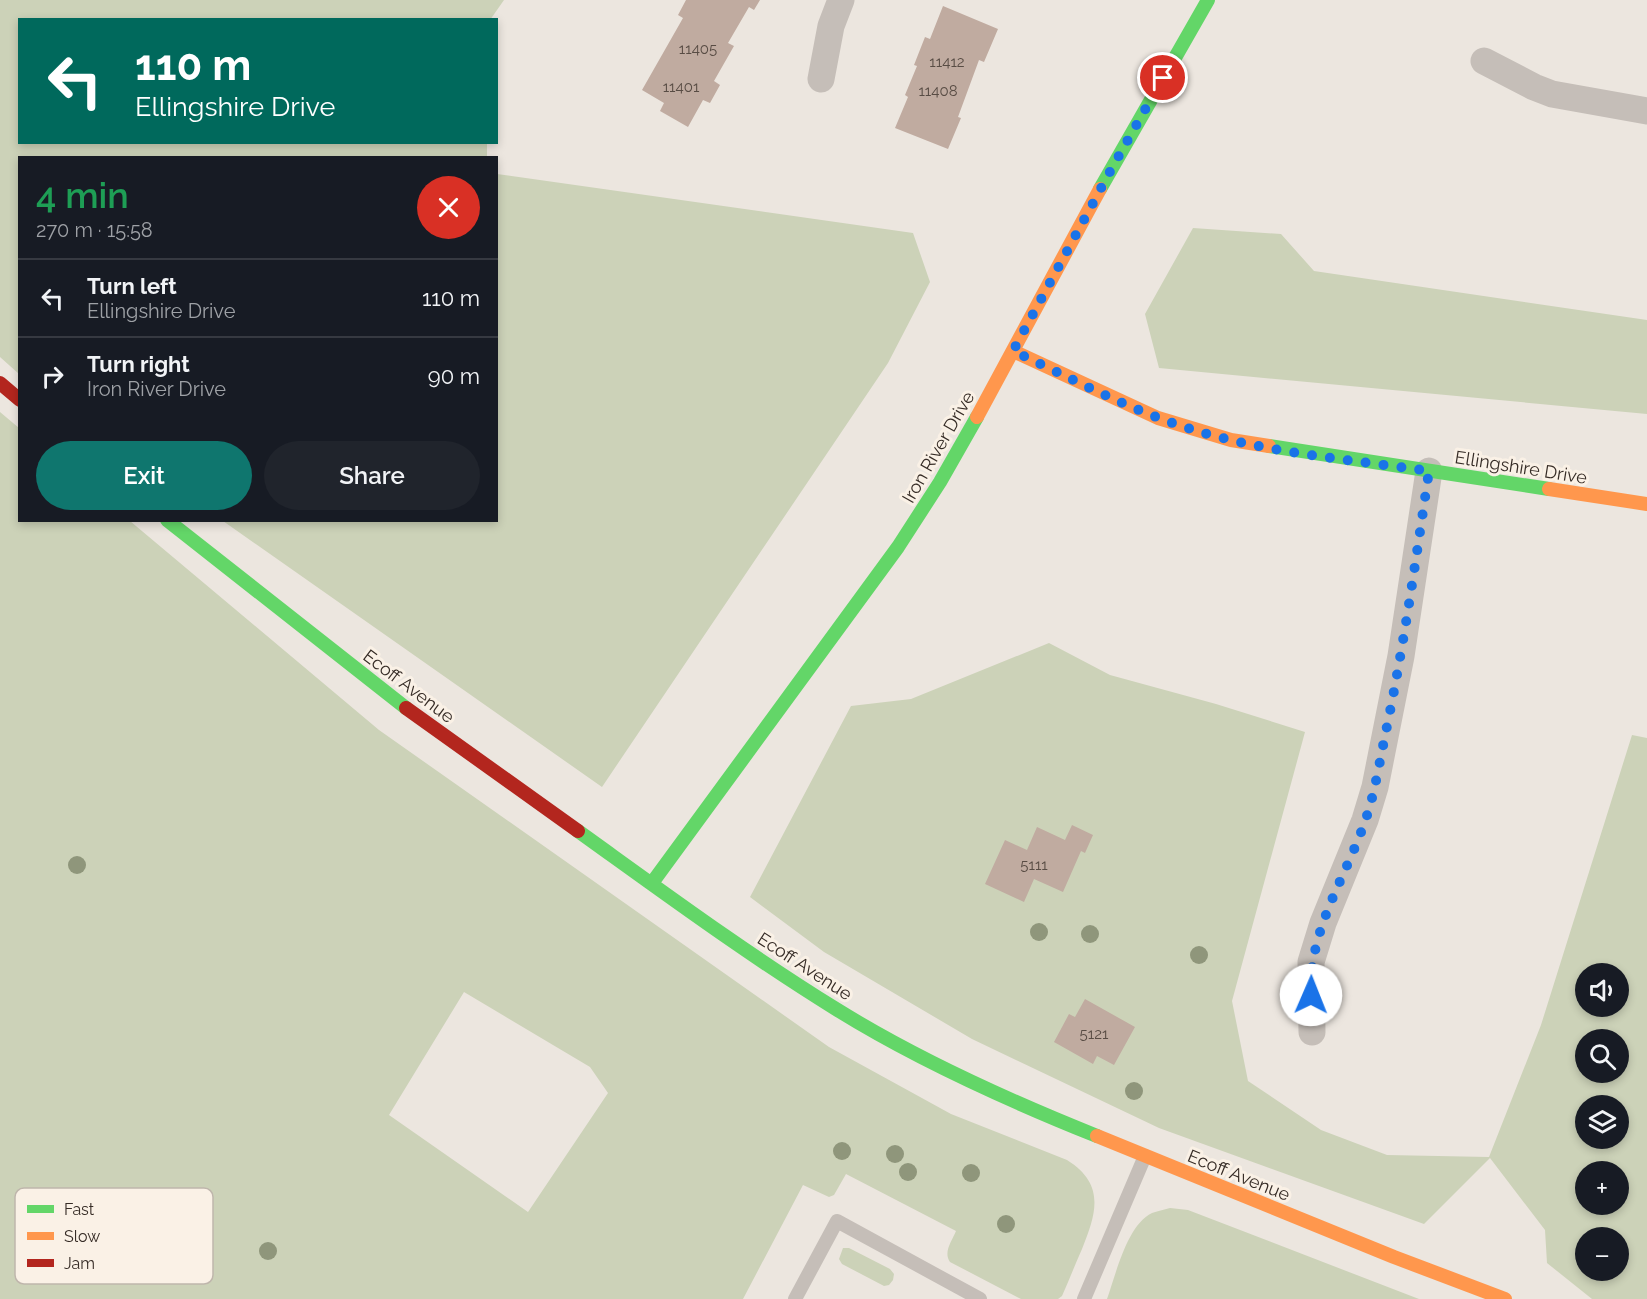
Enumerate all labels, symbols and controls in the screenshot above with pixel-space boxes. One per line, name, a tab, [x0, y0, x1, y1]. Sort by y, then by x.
house number: 11405	[679, 40, 717, 58]
text: 110 m	[135, 41, 251, 90]
icon: left	[36, 42, 114, 120]
pin	[1137, 52, 1188, 103]
house number: 11412	[929, 53, 965, 71]
icon: arrive	[1146, 61, 1179, 94]
house number: 11401	[663, 78, 700, 96]
house number: 11408	[918, 82, 958, 100]
text: Ellingshire Drive	[135, 91, 335, 122]
text: 4 min	[36, 174, 129, 216]
button: close	[417, 176, 480, 239]
text: 270 m · 15:58	[36, 218, 153, 242]
text: Turn left	[87, 273, 177, 299]
icon: left	[36, 282, 69, 315]
text: 110 m	[422, 285, 480, 311]
text: Ellingshire Drive	[87, 299, 235, 323]
text: Turn right	[87, 351, 190, 377]
icon: right	[36, 360, 69, 393]
text: 90 m	[428, 363, 480, 389]
text: Iron River Drive	[87, 377, 226, 401]
street label: Iron River Drive	[898, 387, 979, 506]
button: Exit	[36, 441, 252, 510]
button: Share	[264, 441, 480, 510]
street label: Ellingshire Drive	[1453, 446, 1589, 488]
street label: Ecoff Avenue	[359, 645, 459, 727]
house number: 5111	[1020, 856, 1048, 874]
street label: Ecoff Avenue	[754, 928, 857, 1005]
position arrow	[1279, 963, 1343, 1027]
map controls	[1575, 963, 1629, 1281]
button: sound	[1575, 963, 1629, 1017]
house number: 5121	[1080, 1025, 1109, 1043]
button: search	[1575, 1029, 1629, 1083]
button: layers	[1575, 1095, 1629, 1149]
street label: Ecoff Avenue	[1185, 1145, 1294, 1205]
button: +	[1575, 1161, 1629, 1215]
legend	[15, 1188, 213, 1284]
text: Fast	[64, 1200, 95, 1219]
text: Slow	[64, 1227, 100, 1246]
button: −	[1575, 1227, 1629, 1281]
text: Jam	[64, 1254, 95, 1273]

